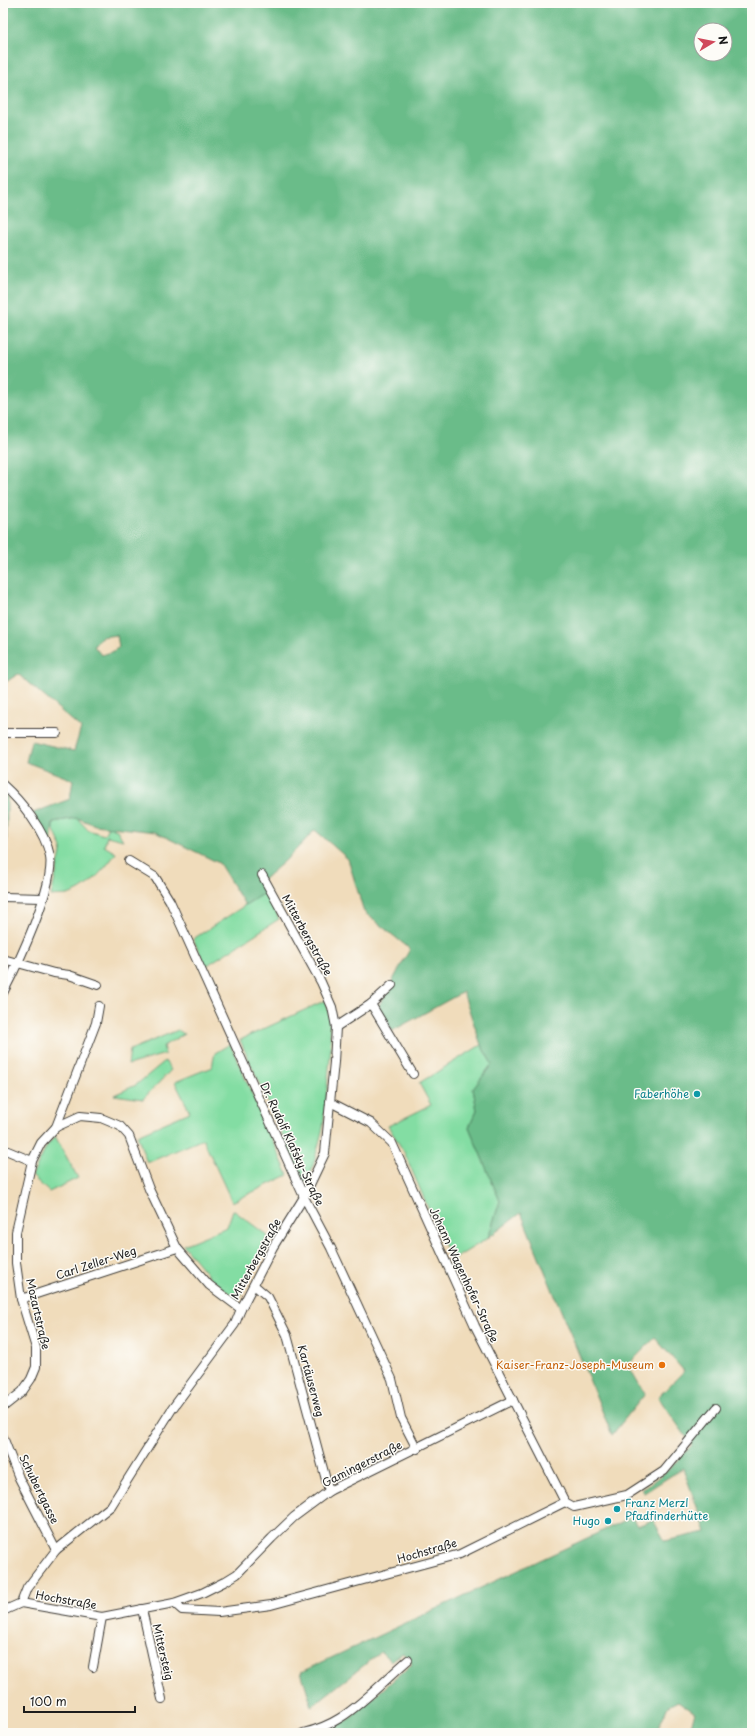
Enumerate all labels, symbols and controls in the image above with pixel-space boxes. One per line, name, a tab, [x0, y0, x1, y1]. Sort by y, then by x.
north arrow	[693, 22, 733, 62]
text: N	[714, 34, 733, 46]
street label: Mitterbergstraße	[278, 891, 337, 979]
street label: Dr. Rudolf Klafsky-Straße	[256, 1079, 329, 1209]
place label: Faberhöhe	[634, 1085, 689, 1102]
marker: Faberhöhe	[692, 1089, 702, 1099]
street label: Johann Wagenhofer-Straße	[426, 1204, 503, 1345]
street label: Mitterbergstraße	[226, 1215, 285, 1302]
street label: Carl Zeller-Weg	[53, 1241, 138, 1284]
street label: Mozartstraße	[22, 1277, 55, 1351]
street label: Kartäuserweg	[294, 1343, 329, 1419]
place label: Kaiser-Franz-Joseph-Museum	[496, 1356, 654, 1373]
marker: Kaiser-Franz-Joseph-Museum	[657, 1360, 667, 1370]
street label: Gamingerstraße	[319, 1436, 405, 1491]
street label: Schubertgasse	[15, 1451, 64, 1527]
place label: Franz Merzl Pfadfinderhütte	[625, 1494, 708, 1524]
marker: Franz Merzl Pfadfinderhütte	[612, 1504, 622, 1514]
place label: Hugo	[573, 1512, 600, 1529]
marker: Hugo	[603, 1516, 613, 1526]
street label: Hochstraße	[395, 1534, 459, 1567]
street label: Hochstraße	[34, 1586, 98, 1613]
street label: Mittersteig	[149, 1622, 178, 1682]
scale bar	[24, 1688, 135, 1714]
text: 100 m	[30, 1692, 67, 1710]

